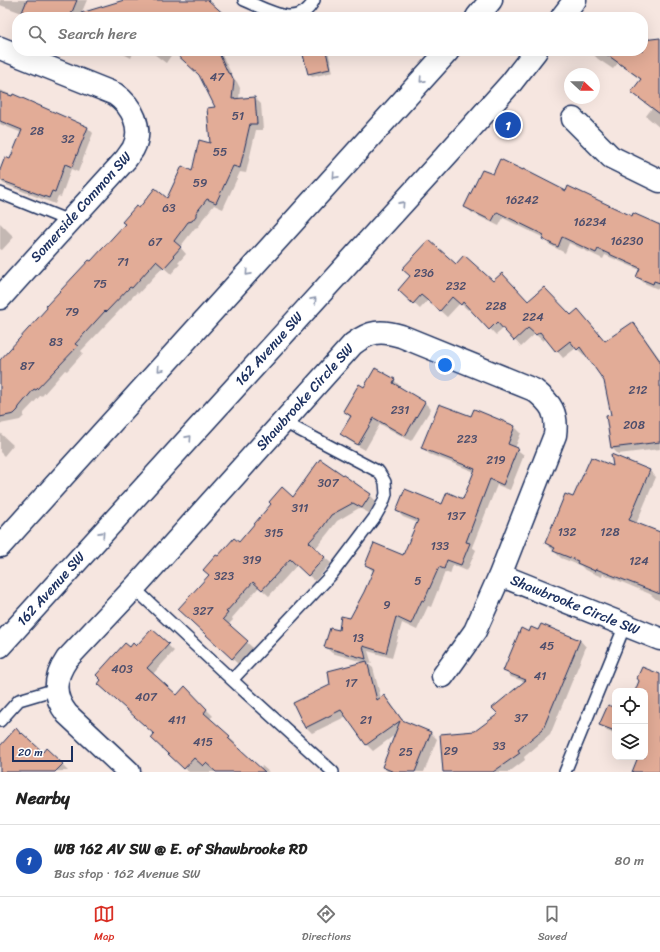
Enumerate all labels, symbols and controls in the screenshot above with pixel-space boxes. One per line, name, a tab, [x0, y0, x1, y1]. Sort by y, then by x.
search box	[12, 12, 648, 56]
text: Search here	[58, 21, 137, 47]
icon: search	[26, 23, 48, 45]
house number: 47	[210, 66, 225, 88]
north arrow	[564, 68, 600, 104]
one-way arrow	[419, 75, 427, 83]
house number: 51	[232, 105, 244, 127]
pin: 1	[495, 110, 521, 140]
house number: 28	[30, 120, 44, 142]
house number: 32	[61, 128, 75, 150]
house number: 55	[213, 141, 227, 163]
street label: Somerside Common SW	[24, 146, 138, 268]
house number: 59	[193, 172, 207, 194]
one-way arrow	[332, 172, 339, 179]
house number: 16242	[505, 189, 539, 211]
house number: 63	[162, 197, 176, 219]
one-way arrow	[397, 201, 404, 209]
house number: 16234	[574, 211, 607, 233]
house number: 16230	[610, 230, 644, 252]
house number: 67	[148, 231, 163, 253]
house number: 71	[117, 251, 129, 273]
house number: 236	[414, 262, 434, 284]
one-way arrow	[245, 268, 252, 276]
house number: 75	[93, 273, 107, 295]
house number: 232	[446, 275, 466, 297]
house number: 228	[485, 295, 507, 317]
one-way arrow	[310, 297, 317, 305]
house number: 79	[65, 301, 79, 323]
street label: 162 Avenue SW	[228, 306, 310, 392]
house number: 224	[522, 306, 544, 328]
house number: 83	[49, 331, 63, 353]
street label: Shawbrooke Circle SW	[250, 337, 360, 457]
house number: 87	[20, 355, 35, 377]
your location	[435, 355, 455, 375]
one-way arrow	[158, 365, 165, 372]
house number: 212	[629, 379, 648, 401]
house number: 231	[391, 399, 409, 421]
house number: 208	[623, 414, 645, 436]
house number: 223	[457, 428, 478, 450]
one-way arrow	[184, 435, 192, 443]
house number: 219	[486, 449, 506, 471]
house number: 307	[317, 472, 340, 494]
house number: 311	[292, 497, 308, 519]
house number: 137	[447, 505, 466, 527]
house number: 132	[558, 521, 576, 543]
house number: 128	[600, 521, 620, 543]
house number: 315	[264, 522, 284, 544]
one-way arrow	[97, 531, 104, 539]
house number: 133	[431, 535, 450, 557]
street label: 162 Avenue SW	[10, 546, 92, 632]
house number: 319	[242, 549, 262, 571]
house number: 124	[629, 550, 649, 572]
house number: 323	[214, 565, 234, 587]
street label: Shawbrooke Circle SW	[506, 568, 644, 642]
house number: 5	[414, 570, 422, 592]
house number: 9	[383, 594, 391, 616]
house number: 327	[193, 600, 214, 622]
house number: 13	[352, 627, 364, 649]
house number: 45	[540, 635, 554, 657]
house number: 403	[111, 658, 133, 680]
house number: 41	[534, 665, 546, 687]
house number: 17	[345, 672, 358, 694]
house number: 407	[135, 686, 158, 708]
map controls	[612, 688, 648, 760]
button: locate	[612, 688, 648, 724]
house number: 37	[514, 707, 529, 729]
house number: 411	[168, 709, 186, 731]
house number: 21	[360, 709, 372, 731]
button: layers	[612, 724, 648, 760]
house number: 415	[193, 731, 213, 753]
house number: 33	[492, 735, 506, 757]
house number: 29	[444, 740, 458, 762]
house number: 25	[399, 741, 413, 763]
text: 20 m	[18, 743, 43, 762]
scale bar	[12, 744, 73, 763]
text: Nearby	[16, 783, 70, 813]
text: WB 162 AV SW @ E. of Shawbrooke RD	[54, 836, 307, 862]
text: 1	[26, 849, 32, 872]
text: 80 m	[615, 849, 644, 872]
text: Bus stop · 162 Avenue SW	[54, 862, 201, 885]
tab: Map	[93, 903, 115, 946]
tab: Directions	[302, 903, 351, 946]
tab: Saved	[538, 903, 567, 946]

